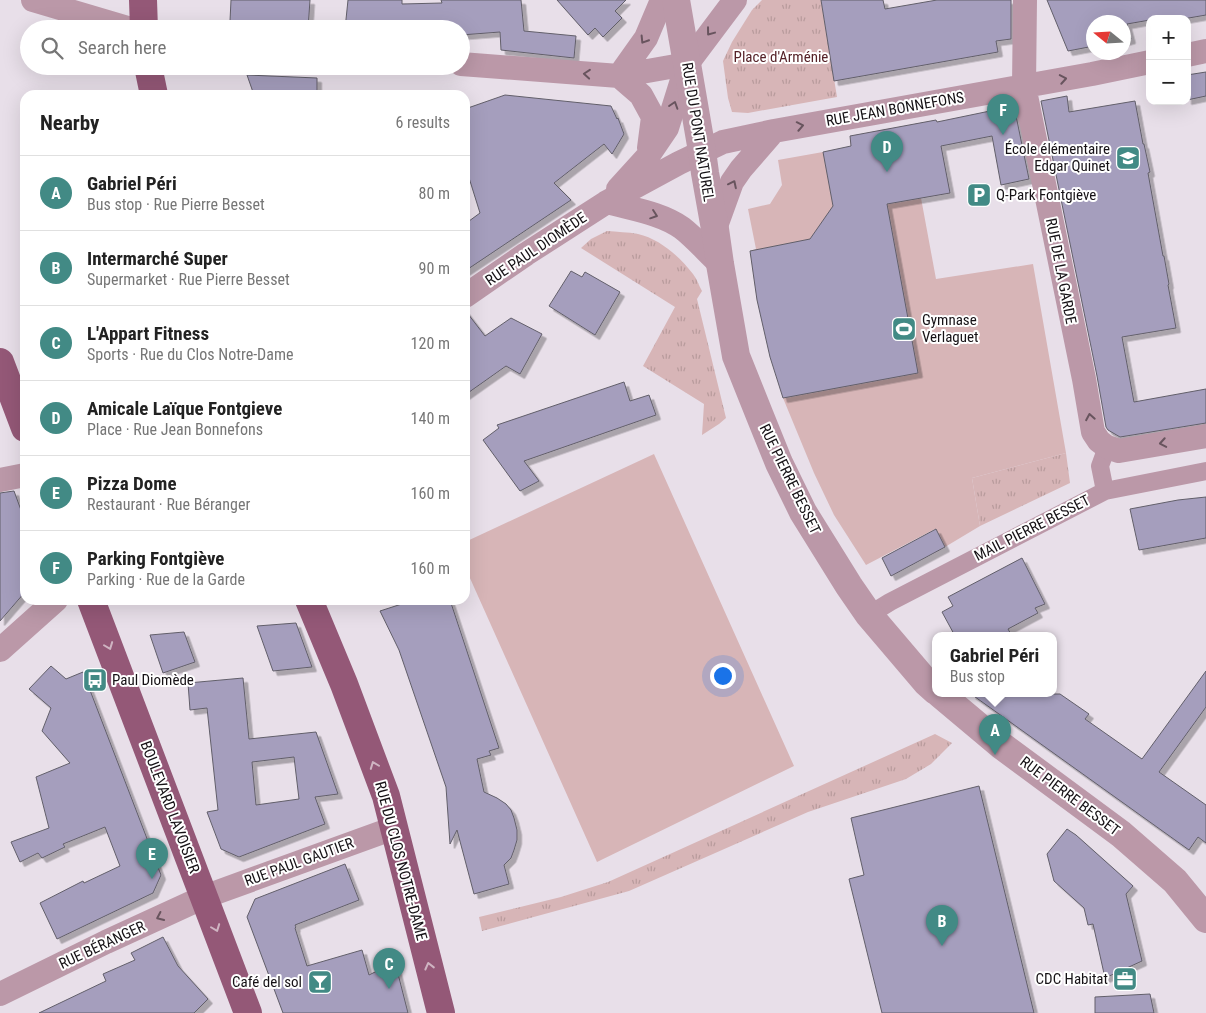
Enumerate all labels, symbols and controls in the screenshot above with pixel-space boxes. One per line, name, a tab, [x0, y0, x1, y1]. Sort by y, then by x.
north arrow	[1086, 15, 1131, 60]
map controls	[1146, 15, 1191, 105]
button: +	[1146, 15, 1191, 60]
search box	[20, 20, 470, 75]
one-way arrow	[708, 26, 716, 35]
icon: search	[38, 34, 66, 62]
one-way arrow	[640, 35, 650, 44]
text: Search here	[78, 36, 166, 59]
park label: Place d'Arménie	[734, 48, 828, 66]
button: −	[1146, 60, 1191, 105]
street label: RUE DU PONT NATUREL	[678, 61, 718, 203]
one-way arrow	[583, 69, 591, 80]
one-way arrow	[1059, 74, 1068, 84]
street label: RUE JEAN BONNEFONS	[825, 88, 966, 130]
pin: F	[987, 94, 1019, 135]
one-way arrow	[668, 102, 678, 110]
text: Nearby	[40, 111, 99, 135]
text: 6 results	[395, 113, 450, 132]
one-way arrow	[795, 121, 804, 131]
pin: D	[871, 131, 903, 172]
place label: École élémentaire Edgar Quinet	[1005, 140, 1110, 175]
school or university icon: École élémentaire Edgar Quinet	[1115, 145, 1141, 171]
text: Gabriel Péri	[87, 172, 177, 195]
one-way arrow	[727, 180, 737, 189]
parking icon: Q-Park Fontgiève	[966, 182, 992, 208]
text: A	[51, 184, 61, 203]
text: 80 m	[418, 184, 450, 203]
place label: Q-Park Fontgiève	[996, 186, 1096, 204]
text: Bus stop · Rue Pierre Besset	[87, 195, 265, 214]
street label: RUE PAUL DIOMÈDE	[482, 208, 590, 290]
one-way arrow	[649, 209, 658, 219]
street label: RUE DE LA GARDE	[1042, 216, 1080, 326]
text: Intermarché Super	[87, 247, 228, 270]
text: B	[52, 259, 60, 278]
text: 90 m	[418, 259, 450, 278]
text: Supermarket · Rue Pierre Besset	[87, 270, 290, 289]
place label: Gymnase Verlaguet	[922, 311, 978, 346]
sports icon: Gymnase Verlaguet	[891, 316, 917, 342]
text: L'Appart Fitness	[87, 322, 209, 345]
text: C	[51, 334, 61, 353]
text: 120 m	[411, 334, 450, 353]
text: Sports · Rue du Clos Notre-Dame	[87, 345, 293, 364]
text: Amicale Laïque Fontgieve	[87, 397, 282, 420]
text: D	[51, 409, 61, 428]
text: 140 m	[411, 409, 450, 428]
one-way arrow	[1086, 413, 1096, 422]
text: Place · Rue Jean Bonnefons	[87, 420, 263, 439]
street label: RUE PIERRE BESSET	[756, 421, 825, 537]
one-way arrow	[1158, 438, 1167, 448]
text: Pizza Dome	[87, 472, 176, 495]
text: E	[52, 484, 60, 503]
text: 160 m	[411, 484, 450, 503]
street label: MAIL PIERRE BESSET	[971, 491, 1093, 565]
text: Restaurant · Rue Béranger	[87, 495, 250, 514]
text: Parking Fontgiève	[87, 547, 224, 570]
text: F	[52, 559, 60, 578]
text: 160 m	[411, 559, 450, 578]
text: Parking · Rue de la Garde	[87, 570, 245, 589]
popup	[932, 632, 1057, 697]
one-way arrow	[103, 641, 113, 649]
text: Gabriel Péri	[950, 644, 1039, 667]
your location	[710, 663, 736, 689]
bus stop icon: Paul Diomède	[82, 667, 108, 693]
text: Bus stop	[950, 667, 1005, 686]
place label: Paul Diomède	[112, 671, 194, 689]
pin: A	[979, 714, 1011, 755]
street label: BOULEVARD LAVOISIER	[137, 738, 203, 876]
street label: RUE PIERRE BESSET	[1017, 753, 1124, 839]
one-way arrow	[370, 761, 380, 769]
street label: RUE DU CLOS NOTRE-DAME	[371, 779, 431, 943]
street label: RUE PAUL GAUTIER	[242, 834, 356, 890]
pin: E	[136, 838, 168, 879]
pin: B	[926, 905, 958, 946]
one-way arrow	[156, 911, 165, 922]
street label: RUE BÉRANGER	[56, 917, 148, 973]
one-way arrow	[210, 924, 220, 932]
pin: C	[373, 948, 405, 989]
one-way arrow	[424, 961, 435, 970]
office icon: CDC Habitat	[1112, 966, 1138, 992]
bar icon: Café del sol	[307, 969, 333, 995]
place label: CDC Habitat	[1036, 970, 1108, 988]
place label: Café del sol	[232, 973, 302, 991]

